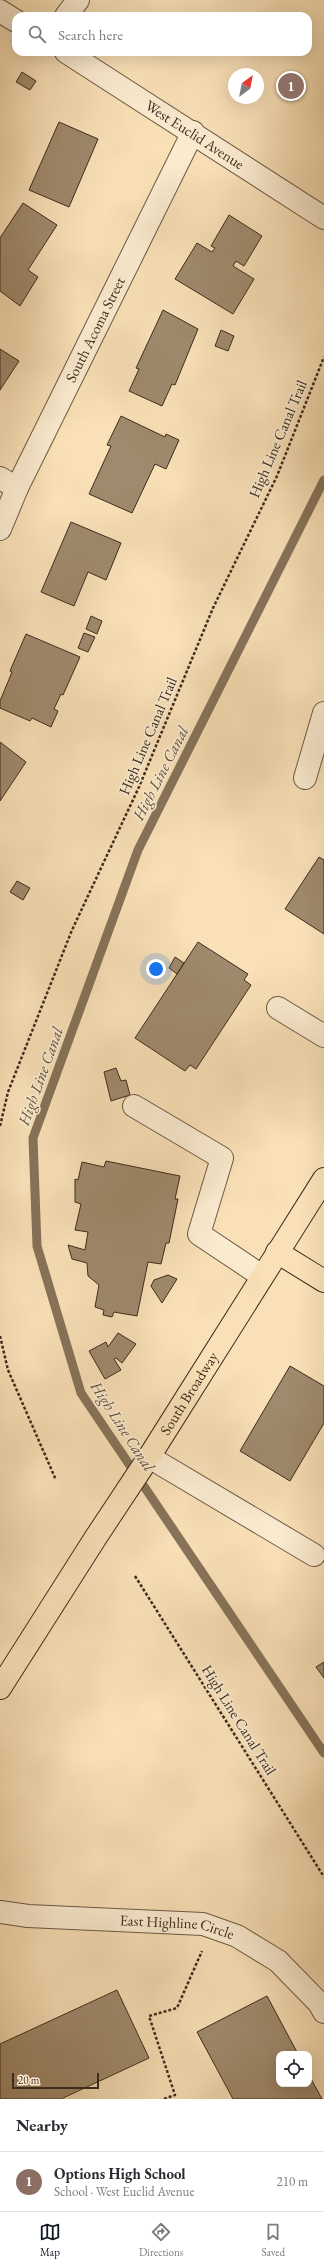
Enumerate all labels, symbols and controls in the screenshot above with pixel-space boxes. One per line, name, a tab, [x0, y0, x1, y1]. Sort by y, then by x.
search box	[12, 12, 312, 56]
icon: search	[26, 23, 48, 45]
text: Search here	[58, 25, 123, 44]
north arrow	[228, 68, 264, 104]
pin: 1	[278, 71, 304, 101]
street label: West Euclid Avenue	[142, 95, 248, 173]
street label: South Acoma Street	[61, 273, 129, 385]
street label: High Line Canal Trail	[244, 377, 311, 501]
street label: High Line Canal Trail	[115, 674, 181, 798]
water label: High Line Canal	[128, 723, 192, 823]
your location	[146, 959, 166, 979]
water label: High Line Canal	[13, 1024, 68, 1129]
street label: South Broadway	[155, 1348, 222, 1438]
water label: High Line Canal	[85, 1377, 160, 1476]
street label: High Line Canal Trail	[198, 1661, 281, 1779]
street label: East Highline Circle	[119, 1910, 237, 1943]
map controls	[276, 2051, 312, 2087]
button: locate	[276, 2051, 312, 2087]
scale bar	[12, 2071, 99, 2090]
text: 20 m	[18, 2073, 39, 2087]
text: Nearby	[16, 2114, 68, 2136]
text: Options High School	[54, 2164, 186, 2183]
text: 1	[26, 2173, 32, 2190]
text: 210 m	[277, 2173, 308, 2190]
text: School · West Euclid Avenue	[54, 2183, 194, 2200]
tab: Map	[39, 2221, 61, 2259]
tab: Directions	[139, 2221, 183, 2259]
tab: Saved	[261, 2221, 285, 2259]

